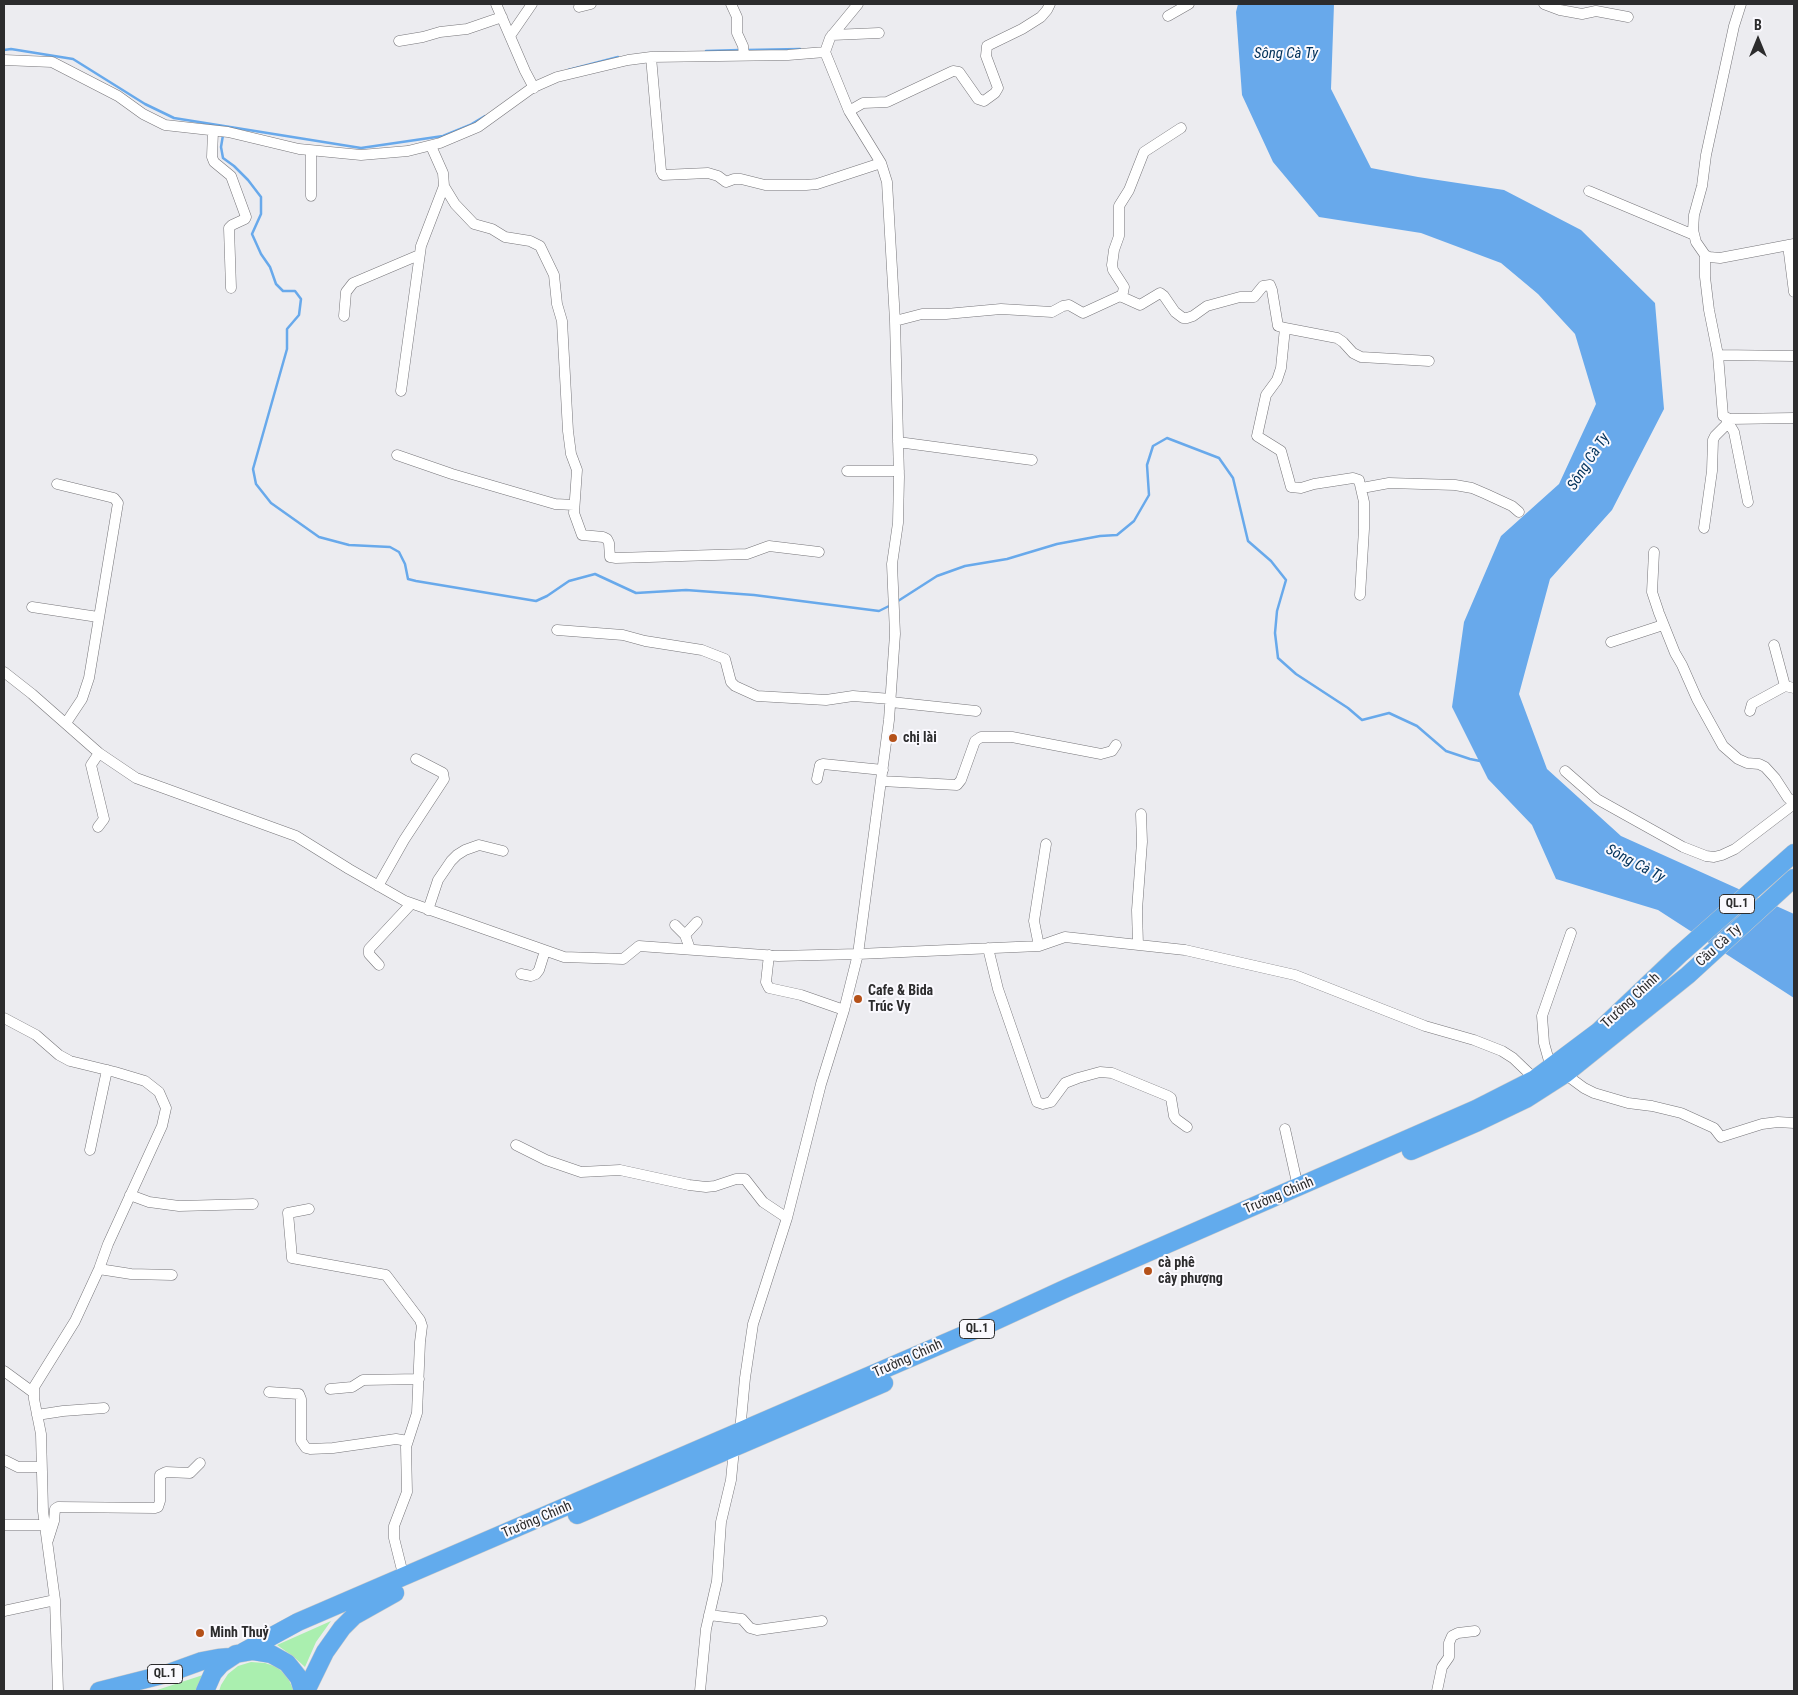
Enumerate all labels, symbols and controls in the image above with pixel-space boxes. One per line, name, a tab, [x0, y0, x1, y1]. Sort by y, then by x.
north arrow	[1733, 15, 1783, 65]
text: B	[1754, 17, 1762, 33]
water label: Sông Cà Ty	[1254, 45, 1318, 63]
water label: Sông Cà Ty	[1564, 430, 1614, 494]
place label: chị lài	[903, 730, 937, 746]
marker: chị lài	[887, 732, 899, 744]
water label: Sông Cà Ty	[1602, 841, 1668, 887]
road number: QL.1	[1720, 894, 1754, 914]
street label: Cầu Cà Ty	[1693, 921, 1745, 971]
street label: Trường Chinh	[1598, 970, 1664, 1032]
place label: Cafe & Bida Trúc Vy	[868, 983, 933, 1016]
marker: Cafe & Bida Trúc Vy	[852, 993, 864, 1005]
street label: Trường Chinh	[1242, 1174, 1316, 1218]
place label: cà phê cây phượng	[1158, 1255, 1223, 1288]
marker: cà phê cây phượng	[1142, 1265, 1154, 1277]
road number: QL.1	[960, 1320, 994, 1338]
street label: Trường Chinh	[871, 1336, 945, 1382]
street label: Trường Chinh	[500, 1498, 574, 1542]
place label: Minh Thuỷ	[210, 1625, 269, 1641]
marker: Minh Thuỷ	[194, 1627, 206, 1639]
road number: QL.1	[148, 1665, 182, 1684]

